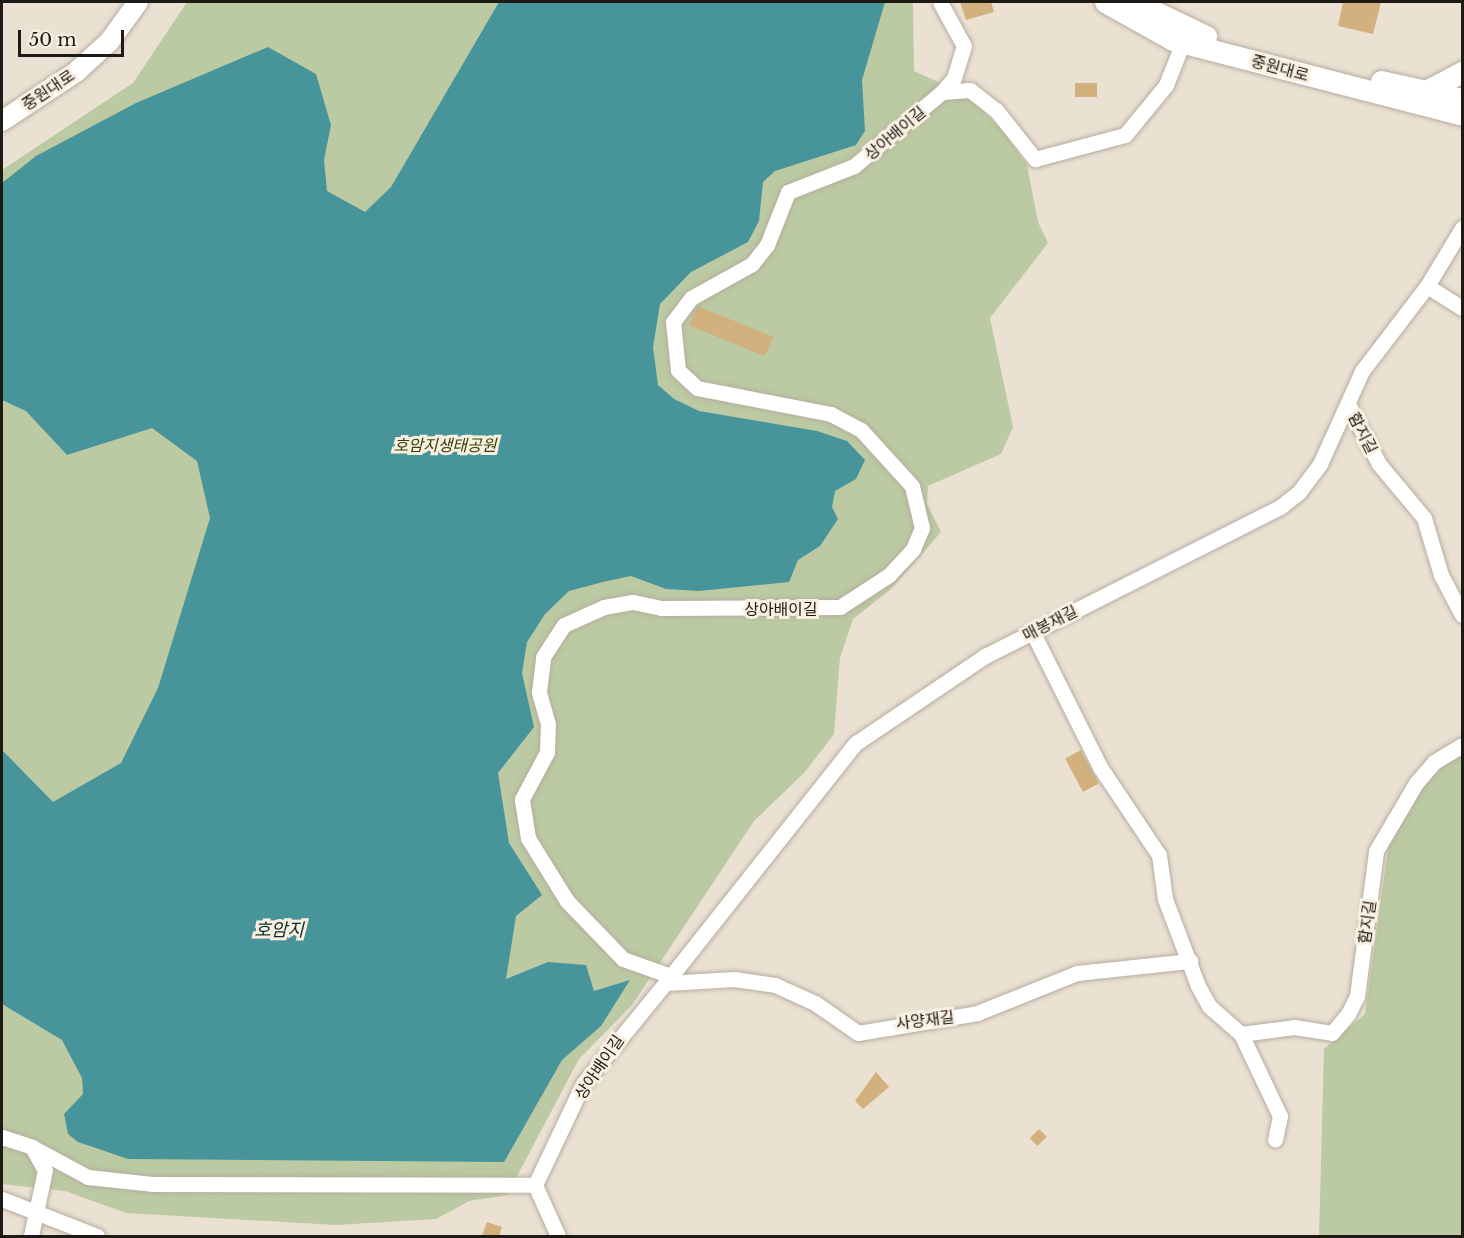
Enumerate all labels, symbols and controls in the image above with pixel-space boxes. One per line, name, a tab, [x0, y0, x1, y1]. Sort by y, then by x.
scale bar	[21, 18, 128, 56]
text: 50 m	[29, 29, 77, 51]
street label: 중원대로	[1249, 51, 1311, 85]
street label: 중원대로	[18, 66, 78, 114]
street label: 상아배이길	[861, 102, 929, 164]
street label: 함지길	[1344, 409, 1382, 457]
park label: 호암지생태공원	[393, 435, 497, 455]
street label: 상아배이길	[744, 599, 818, 619]
street label: 매봉재길	[1019, 601, 1081, 645]
street label: 함지길	[1354, 899, 1380, 945]
water label: 호암지	[254, 919, 304, 941]
street label: 사양재길	[895, 1007, 955, 1033]
street label: 상아배이길	[570, 1031, 628, 1103]

